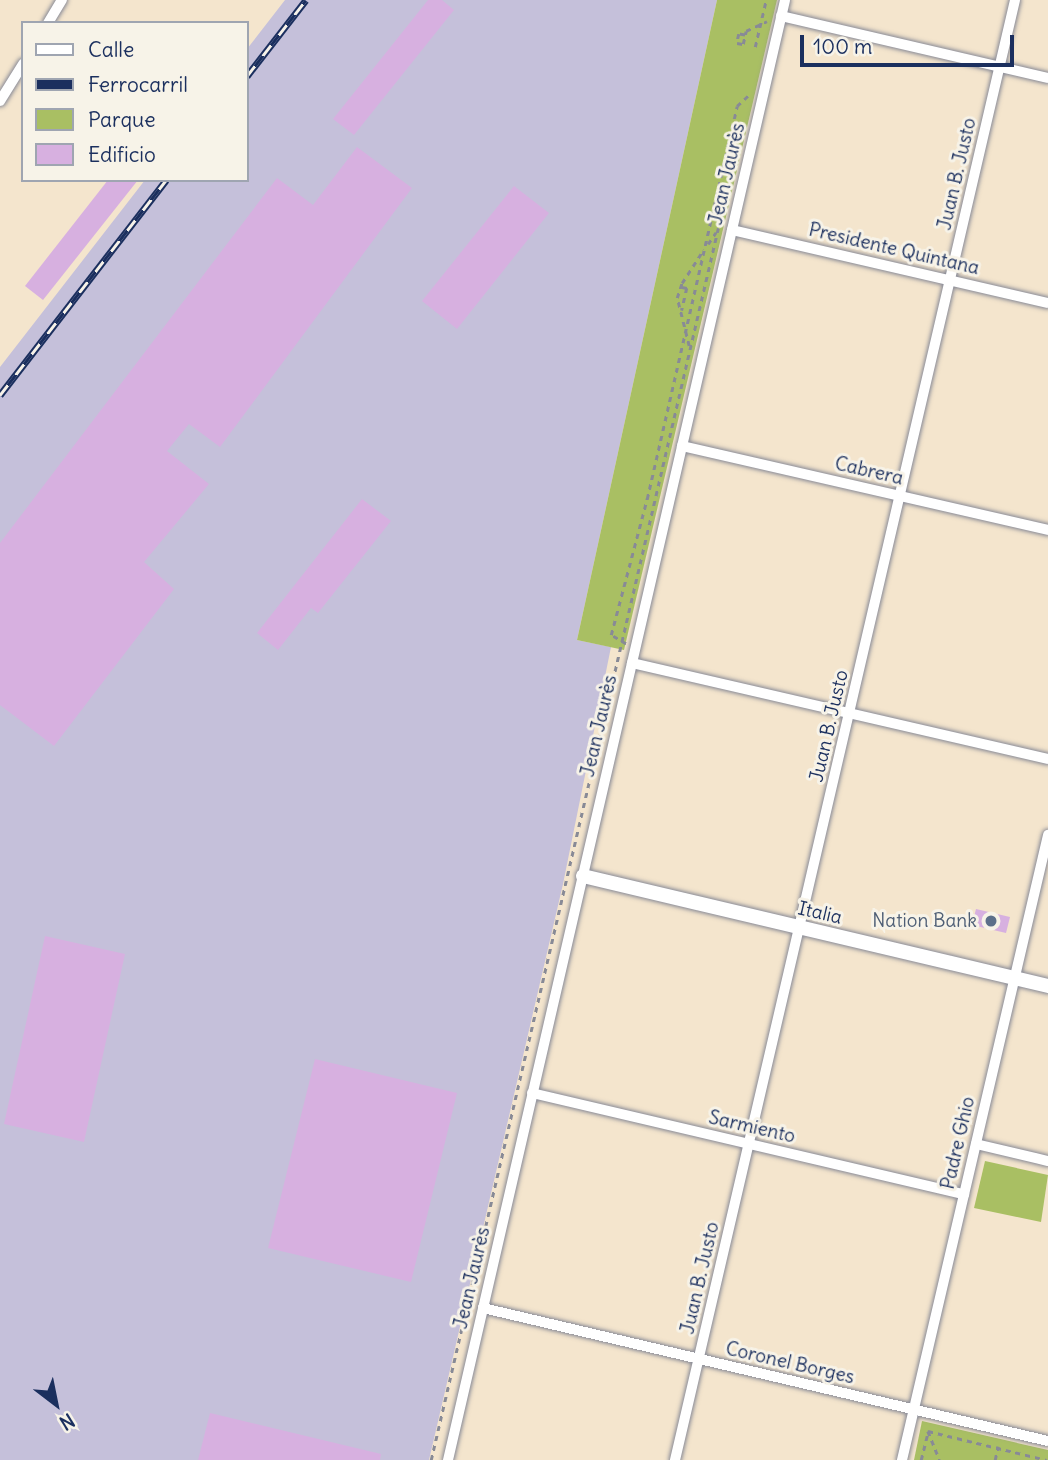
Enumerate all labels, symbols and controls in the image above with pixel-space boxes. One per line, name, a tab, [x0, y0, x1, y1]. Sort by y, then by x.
legend	[21, 21, 248, 182]
scale bar	[803, 21, 1016, 65]
text: 100 m	[813, 33, 872, 60]
text: Calle	[88, 36, 134, 63]
text: Ferrocarril	[88, 71, 188, 98]
text: Parque	[88, 106, 156, 133]
street label: Juan B. Justo	[933, 116, 981, 232]
street label: Jean Jaurès	[704, 121, 750, 227]
text: Edificio	[88, 141, 156, 168]
street label: Presidente Quintana	[806, 218, 982, 280]
street label: Cabrera	[833, 452, 905, 490]
street label: Juan B. Justo	[805, 668, 853, 784]
street label: Jean Jaurès	[576, 673, 622, 779]
street label: Italia	[796, 897, 844, 929]
place label: Nation Bank	[872, 910, 977, 932]
marker: Nation Bank	[983, 913, 999, 929]
street label: Padre Ghio	[936, 1094, 980, 1192]
street label: Sarmiento	[706, 1106, 798, 1148]
street label: Juan B. Justo	[676, 1220, 724, 1336]
street label: Jean Jaurès	[449, 1225, 495, 1331]
street label: Coronel Borges	[723, 1337, 857, 1389]
north arrow	[21, 1369, 91, 1439]
text: N	[55, 1408, 79, 1435]

